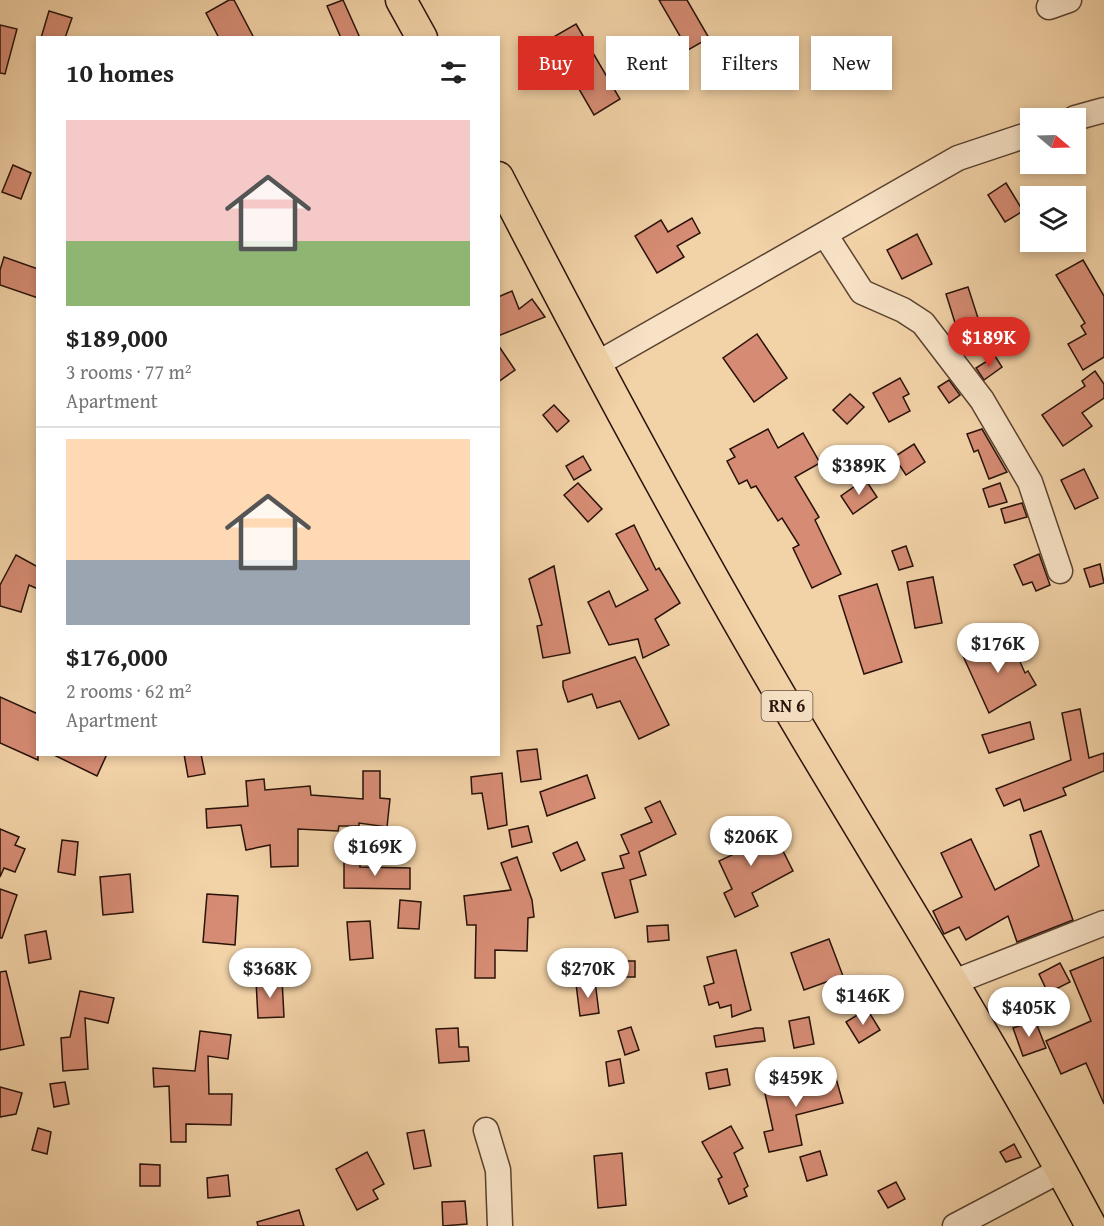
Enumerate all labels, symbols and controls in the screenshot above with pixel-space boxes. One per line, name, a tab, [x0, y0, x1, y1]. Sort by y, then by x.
chip: Buy	[518, 36, 594, 90]
chip: Rent	[606, 36, 689, 90]
chip: Filters	[701, 36, 799, 90]
chip: New	[811, 36, 892, 90]
text: 10 homes	[66, 53, 174, 92]
icon: filters	[437, 56, 470, 89]
north arrow	[1020, 108, 1086, 174]
map controls	[1020, 108, 1086, 252]
icon: home	[214, 159, 322, 267]
button: layers	[1020, 186, 1086, 252]
pin: $189K	[947, 317, 1031, 368]
text: $189,000	[66, 318, 168, 357]
text: $189K	[962, 322, 1016, 351]
text: 3 rooms · 77 m²	[66, 357, 192, 386]
text: Apartment	[66, 386, 158, 415]
pin: $389K	[817, 445, 901, 496]
text: $389K	[832, 450, 886, 479]
icon: home	[214, 478, 322, 586]
pin: $176K	[956, 623, 1040, 674]
text: $176K	[971, 628, 1025, 657]
text: $176,000	[66, 637, 168, 676]
text: 2 rooms · 62 m²	[66, 676, 192, 705]
road number: RN 6	[762, 691, 812, 721]
text: Apartment	[66, 705, 158, 734]
pin: $206K	[709, 816, 793, 867]
text: $206K	[724, 821, 778, 850]
pin: $169K	[333, 826, 417, 877]
text: $169K	[348, 831, 402, 860]
pin: $368K	[228, 948, 312, 999]
pin: $270K	[546, 948, 630, 999]
text: $368K	[243, 953, 297, 982]
text: $270K	[561, 953, 615, 982]
pin: $146K	[821, 975, 905, 1026]
text: $146K	[836, 980, 890, 1009]
pin: $405K	[987, 987, 1071, 1038]
text: $405K	[1002, 992, 1056, 1021]
pin: $459K	[754, 1057, 838, 1108]
text: $459K	[769, 1062, 823, 1091]

